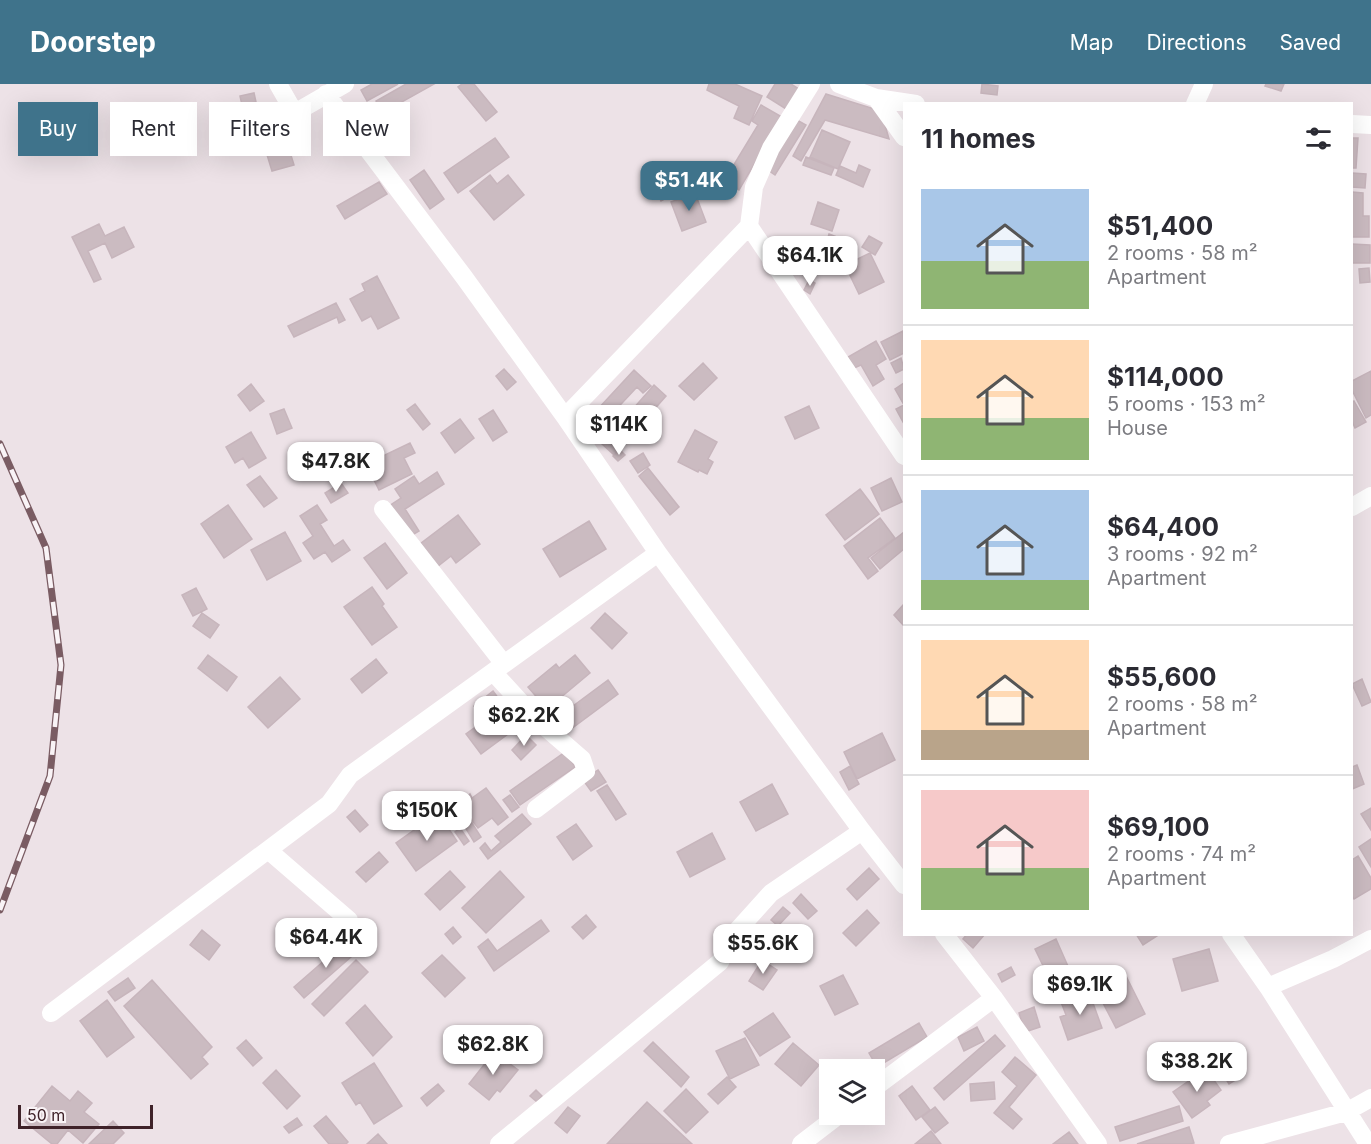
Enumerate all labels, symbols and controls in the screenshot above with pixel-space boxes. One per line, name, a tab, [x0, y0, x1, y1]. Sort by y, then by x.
text: Doorstep	[30, 25, 156, 59]
text: Map	[1070, 30, 1113, 55]
text: Directions	[1146, 30, 1247, 55]
text: Saved	[1280, 30, 1341, 55]
chip: Buy	[18, 102, 98, 156]
chip: Rent	[110, 102, 197, 156]
chip: Filters	[209, 102, 311, 156]
chip: New	[323, 102, 410, 156]
icon: filters	[1302, 122, 1335, 155]
text: 11 homes	[921, 123, 1036, 154]
pin: $51.4K	[640, 161, 738, 212]
text: $51.4K	[654, 168, 724, 192]
text: $51,400	[1107, 210, 1213, 241]
icon: home	[969, 213, 1041, 285]
pin: $64.1K	[761, 236, 859, 287]
text: 2 rooms · 58 m²	[1107, 241, 1258, 265]
text: $64.1K	[777, 243, 843, 267]
text: Apartment	[1107, 265, 1206, 289]
text: $114,000	[1107, 361, 1224, 392]
icon: home	[969, 364, 1041, 436]
text: 5 rooms · 153 m²	[1107, 392, 1266, 416]
pin: $114K	[577, 405, 661, 456]
text: $114K	[590, 412, 648, 436]
text: House	[1107, 416, 1168, 440]
pin: $47.8K	[287, 442, 385, 493]
text: $47.8K	[301, 449, 371, 473]
text: $64,400	[1107, 511, 1219, 542]
icon: home	[969, 514, 1041, 586]
text: 3 rooms · 92 m²	[1107, 542, 1258, 566]
text: Apartment	[1107, 566, 1206, 590]
text: $55,600	[1107, 661, 1217, 692]
icon: home	[969, 664, 1041, 736]
text: 2 rooms · 58 m²	[1107, 692, 1258, 716]
pin: $62.2K	[475, 696, 573, 747]
text: $62.2K	[488, 703, 560, 727]
text: Apartment	[1107, 716, 1206, 740]
pin: $150K	[385, 791, 469, 842]
text: $150K	[396, 798, 458, 822]
text: $69,100	[1107, 811, 1210, 842]
icon: home	[969, 814, 1041, 886]
text: 2 rooms · 74 m²	[1107, 842, 1256, 866]
text: Apartment	[1107, 866, 1206, 890]
pin: $64.4K	[277, 918, 375, 969]
pin: $55.6K	[714, 924, 812, 975]
text: $64.4K	[289, 925, 363, 949]
text: $55.6K	[727, 931, 799, 955]
pin: $69.1K	[1031, 965, 1129, 1016]
text: $69.1K	[1047, 972, 1113, 996]
pin: $62.8K	[444, 1025, 542, 1076]
text: $62.8K	[457, 1032, 529, 1056]
pin: $38.2K	[1148, 1042, 1246, 1093]
text: $38.2K	[1161, 1049, 1233, 1073]
map controls	[819, 1059, 885, 1125]
button: layers	[819, 1059, 885, 1125]
scale bar	[18, 1102, 153, 1130]
text: 50 m	[27, 1105, 65, 1125]

